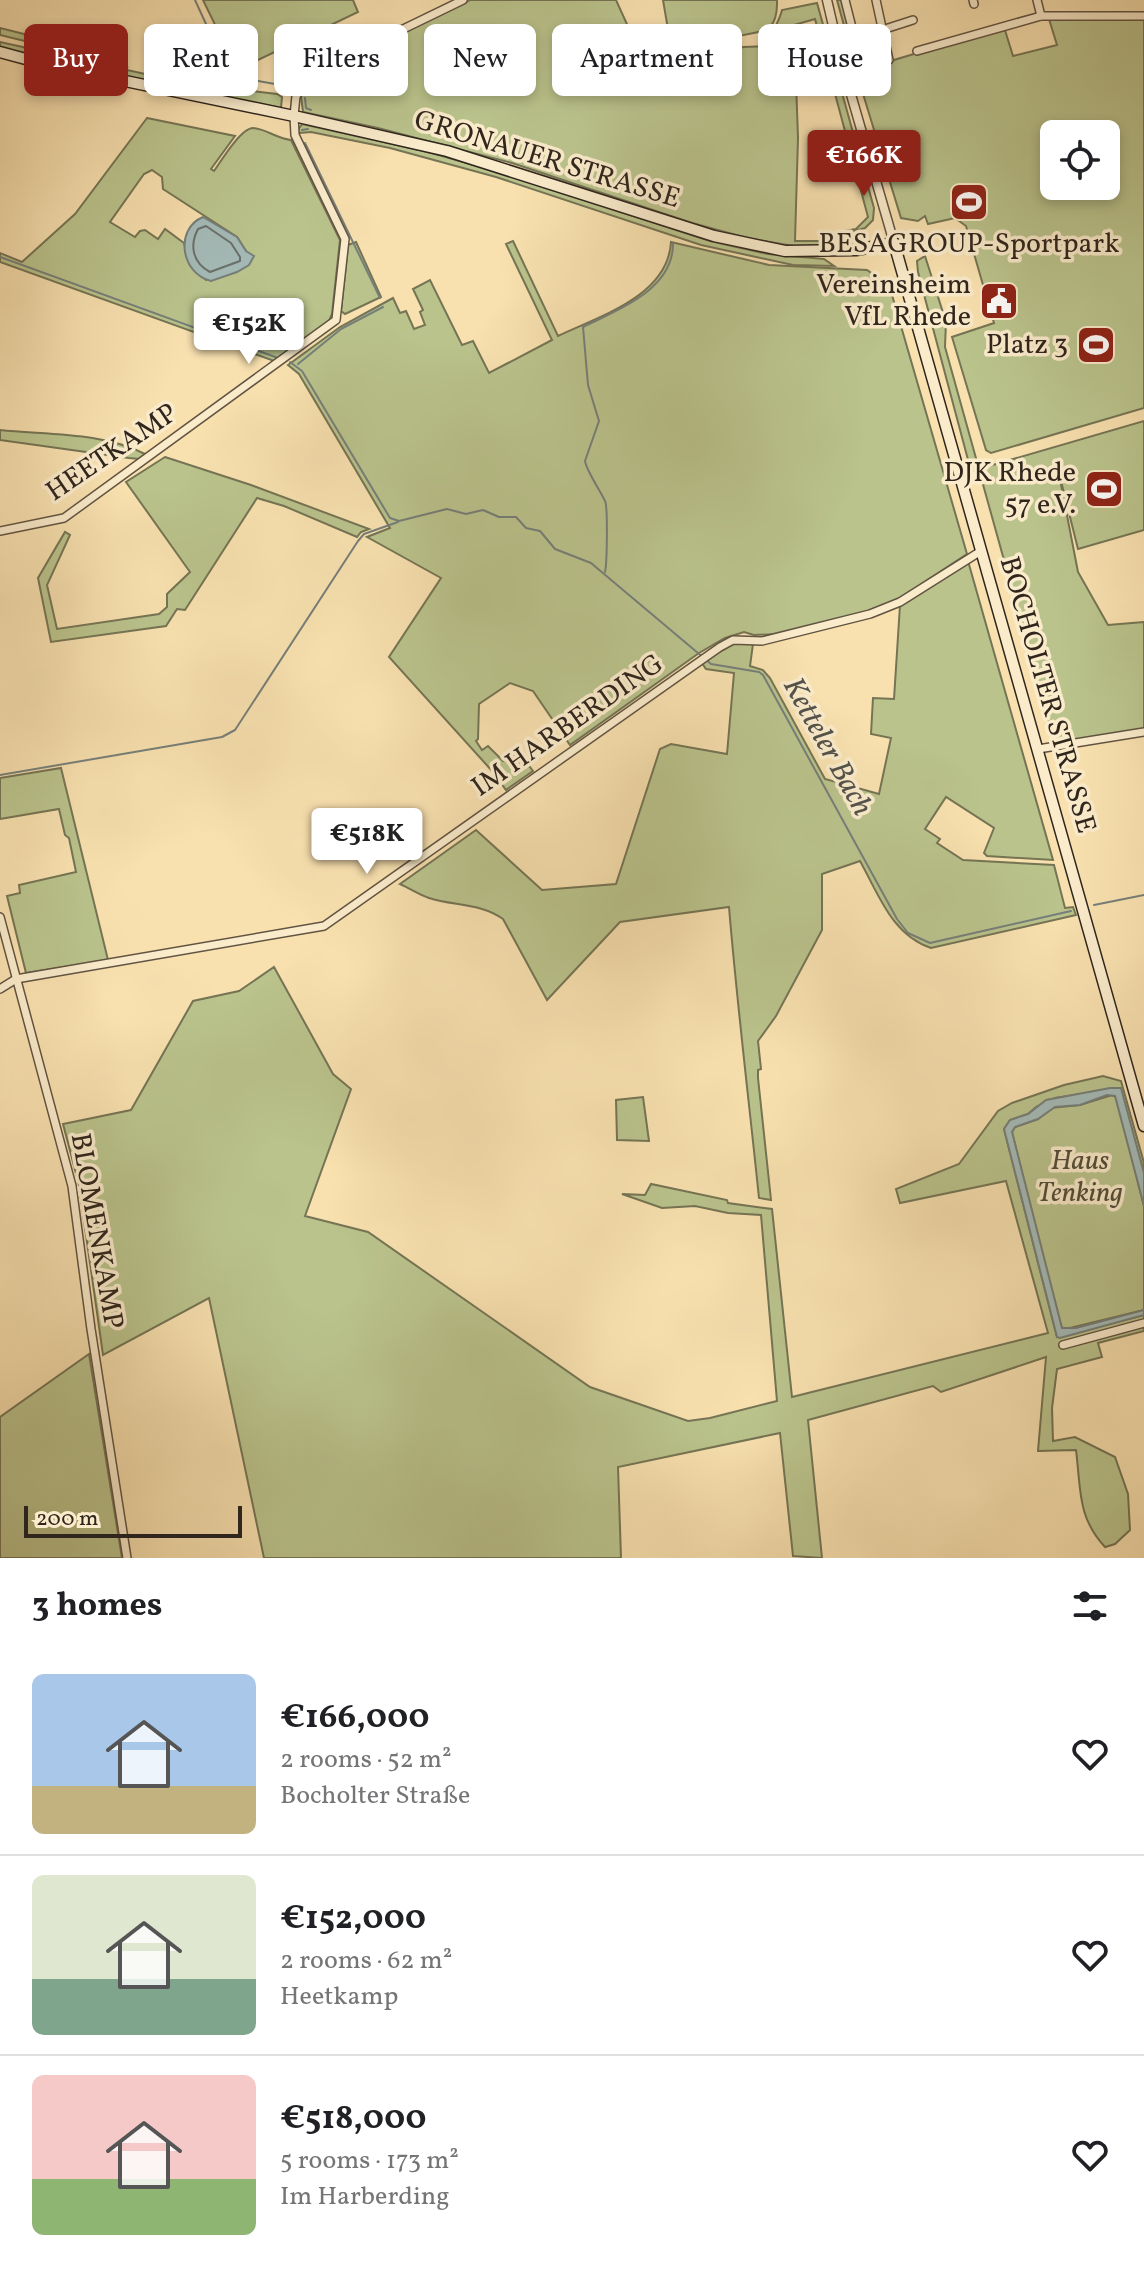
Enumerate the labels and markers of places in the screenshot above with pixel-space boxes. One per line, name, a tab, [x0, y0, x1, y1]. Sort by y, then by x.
pin: €166K	[808, 130, 920, 198]
sports icon: BESAGROUP-Sportpark	[948, 181, 990, 223]
place label: BESAGROUP-Sportpark	[819, 225, 1119, 264]
place label: Vereinsheim VfL Rhede	[816, 266, 971, 337]
public building icon: Vereinsheim VfL Rhede	[978, 280, 1020, 322]
pin: €152K	[193, 298, 305, 366]
sports icon: Platz 3	[1075, 324, 1117, 366]
place label: Platz 3	[986, 326, 1068, 365]
place label: DJK Rhede 57 e.V.	[944, 454, 1076, 525]
sports icon: DJK Rhede 57 e.V.	[1083, 468, 1125, 510]
pin: €518K	[311, 808, 423, 876]

